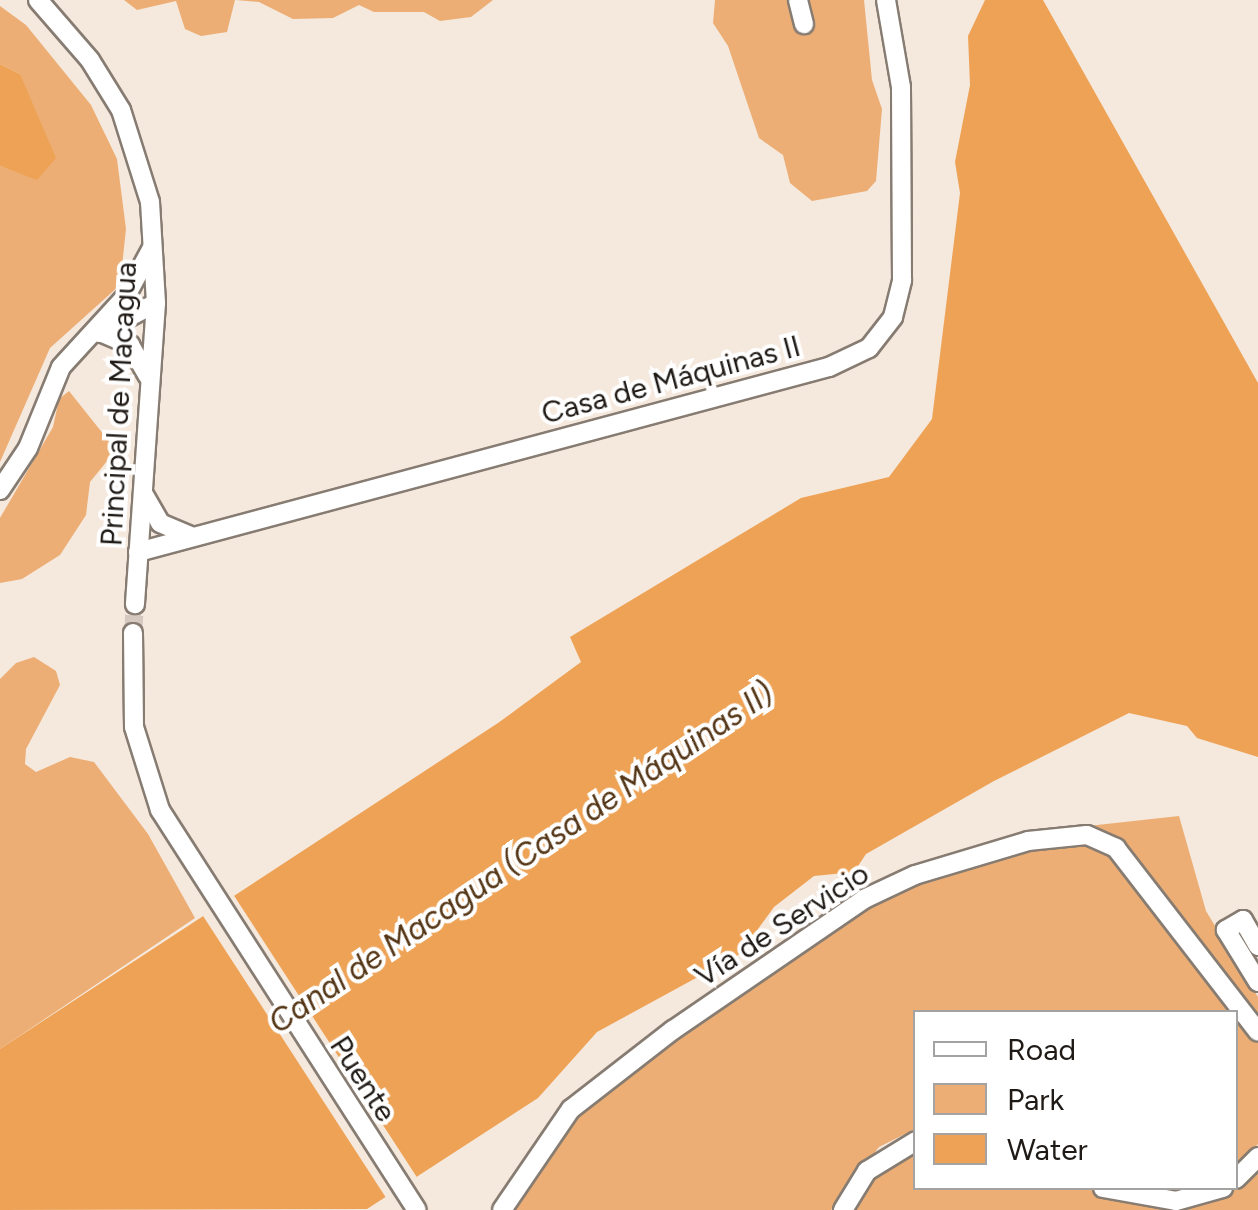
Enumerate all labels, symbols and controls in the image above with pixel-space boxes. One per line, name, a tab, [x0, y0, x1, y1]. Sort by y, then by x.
street label: Principal de Macagua	[94, 261, 144, 547]
street label: Casa de Máquinas II	[538, 328, 804, 432]
water label: Canal de Macagua (Casa de Máquinas II)	[261, 674, 781, 1042]
street label: Vía de Servicio	[688, 855, 876, 995]
legend	[913, 1010, 1238, 1190]
street label: Puente	[322, 1029, 404, 1129]
text: Road	[1007, 1031, 1076, 1068]
text: Park	[1007, 1081, 1064, 1118]
text: Water	[1007, 1131, 1088, 1168]

